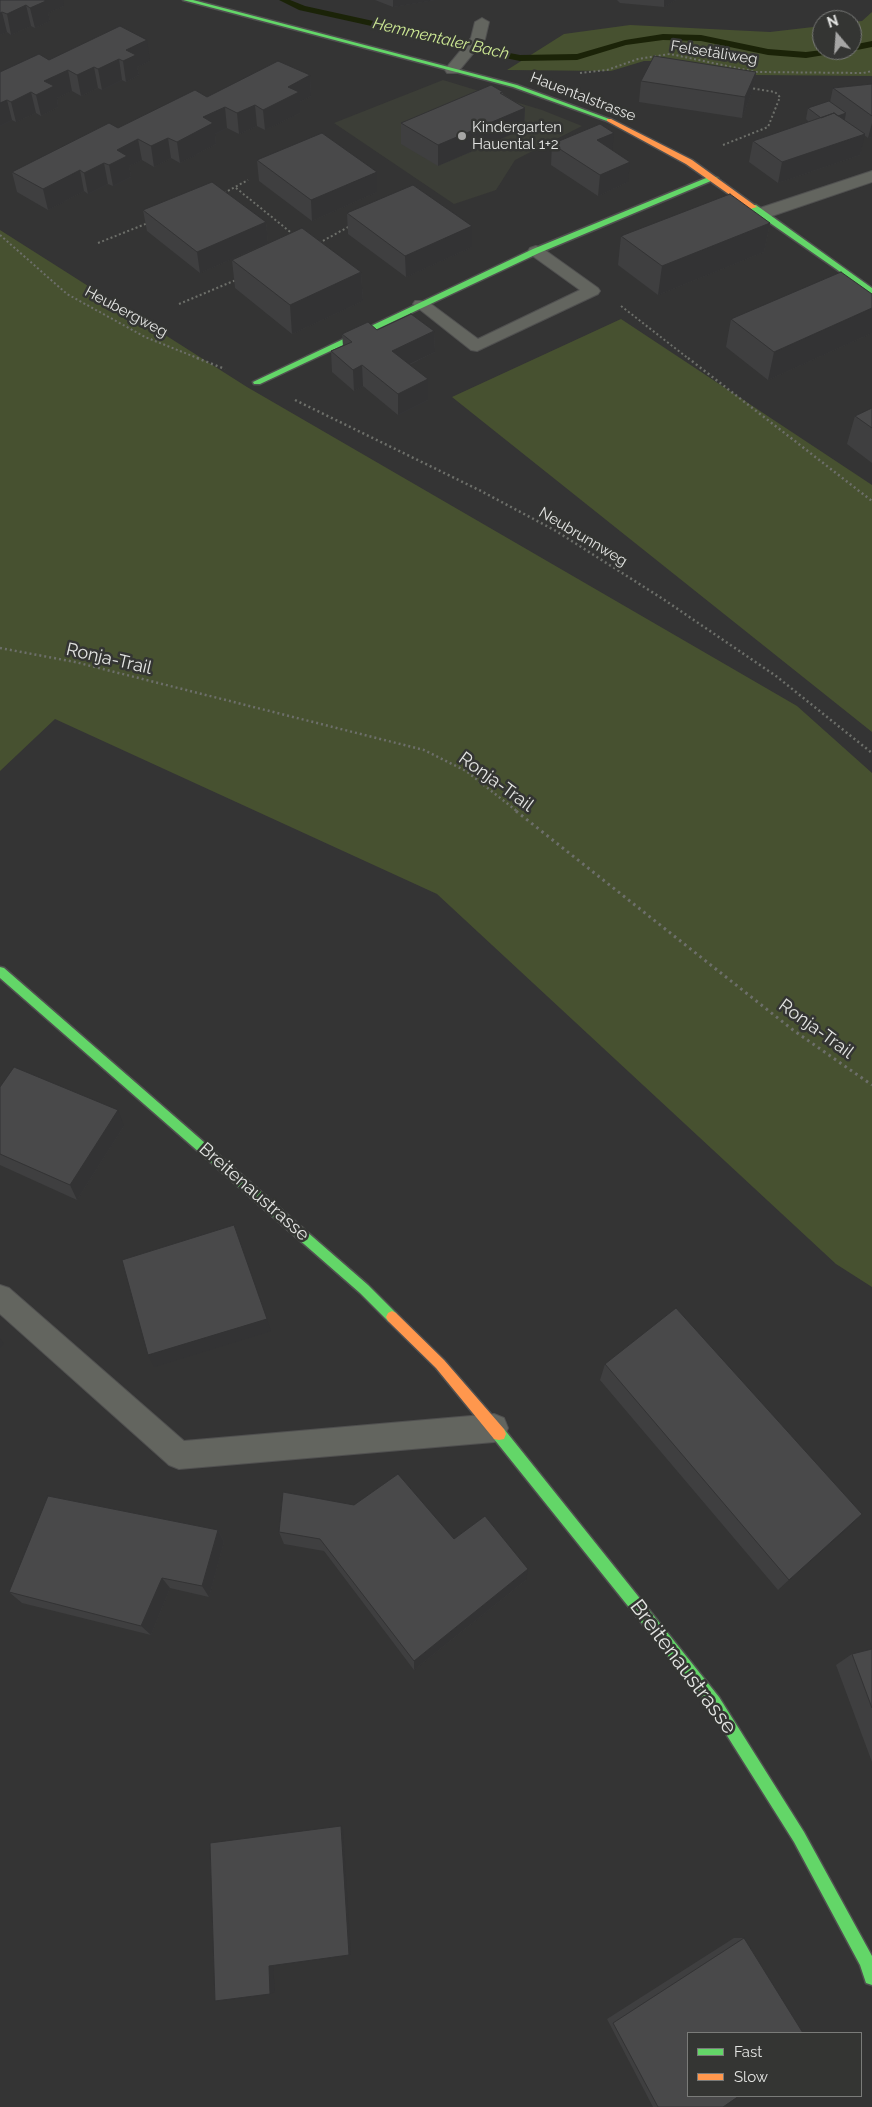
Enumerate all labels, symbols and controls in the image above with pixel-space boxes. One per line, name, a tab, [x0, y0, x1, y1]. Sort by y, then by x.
north arrow	[812, 10, 862, 60]
text: N	[825, 12, 840, 31]
water label: Hemmentaler Bach	[371, 14, 511, 64]
street label: Felsetäliweg	[669, 37, 759, 69]
street label: Hauentalstrasse	[528, 69, 638, 125]
place label: Kindergarten Hauental 1+2	[472, 118, 562, 153]
marker: Kindergarten Hauental 1+2	[456, 130, 468, 142]
street label: Heubergweg	[82, 283, 170, 341]
street label: Neubrunnweg	[536, 504, 630, 570]
street label: Ronja-Trail	[64, 639, 154, 679]
street label: Ronja-Trail	[454, 748, 538, 816]
street label: Ronja-Trail	[774, 995, 858, 1063]
street label: Breitenaustrasse	[195, 1138, 313, 1246]
street label: Breitenaustrasse	[624, 1595, 742, 1739]
legend	[687, 2032, 862, 2097]
text: Fast	[734, 2043, 762, 2061]
text: Slow	[734, 2068, 768, 2086]

